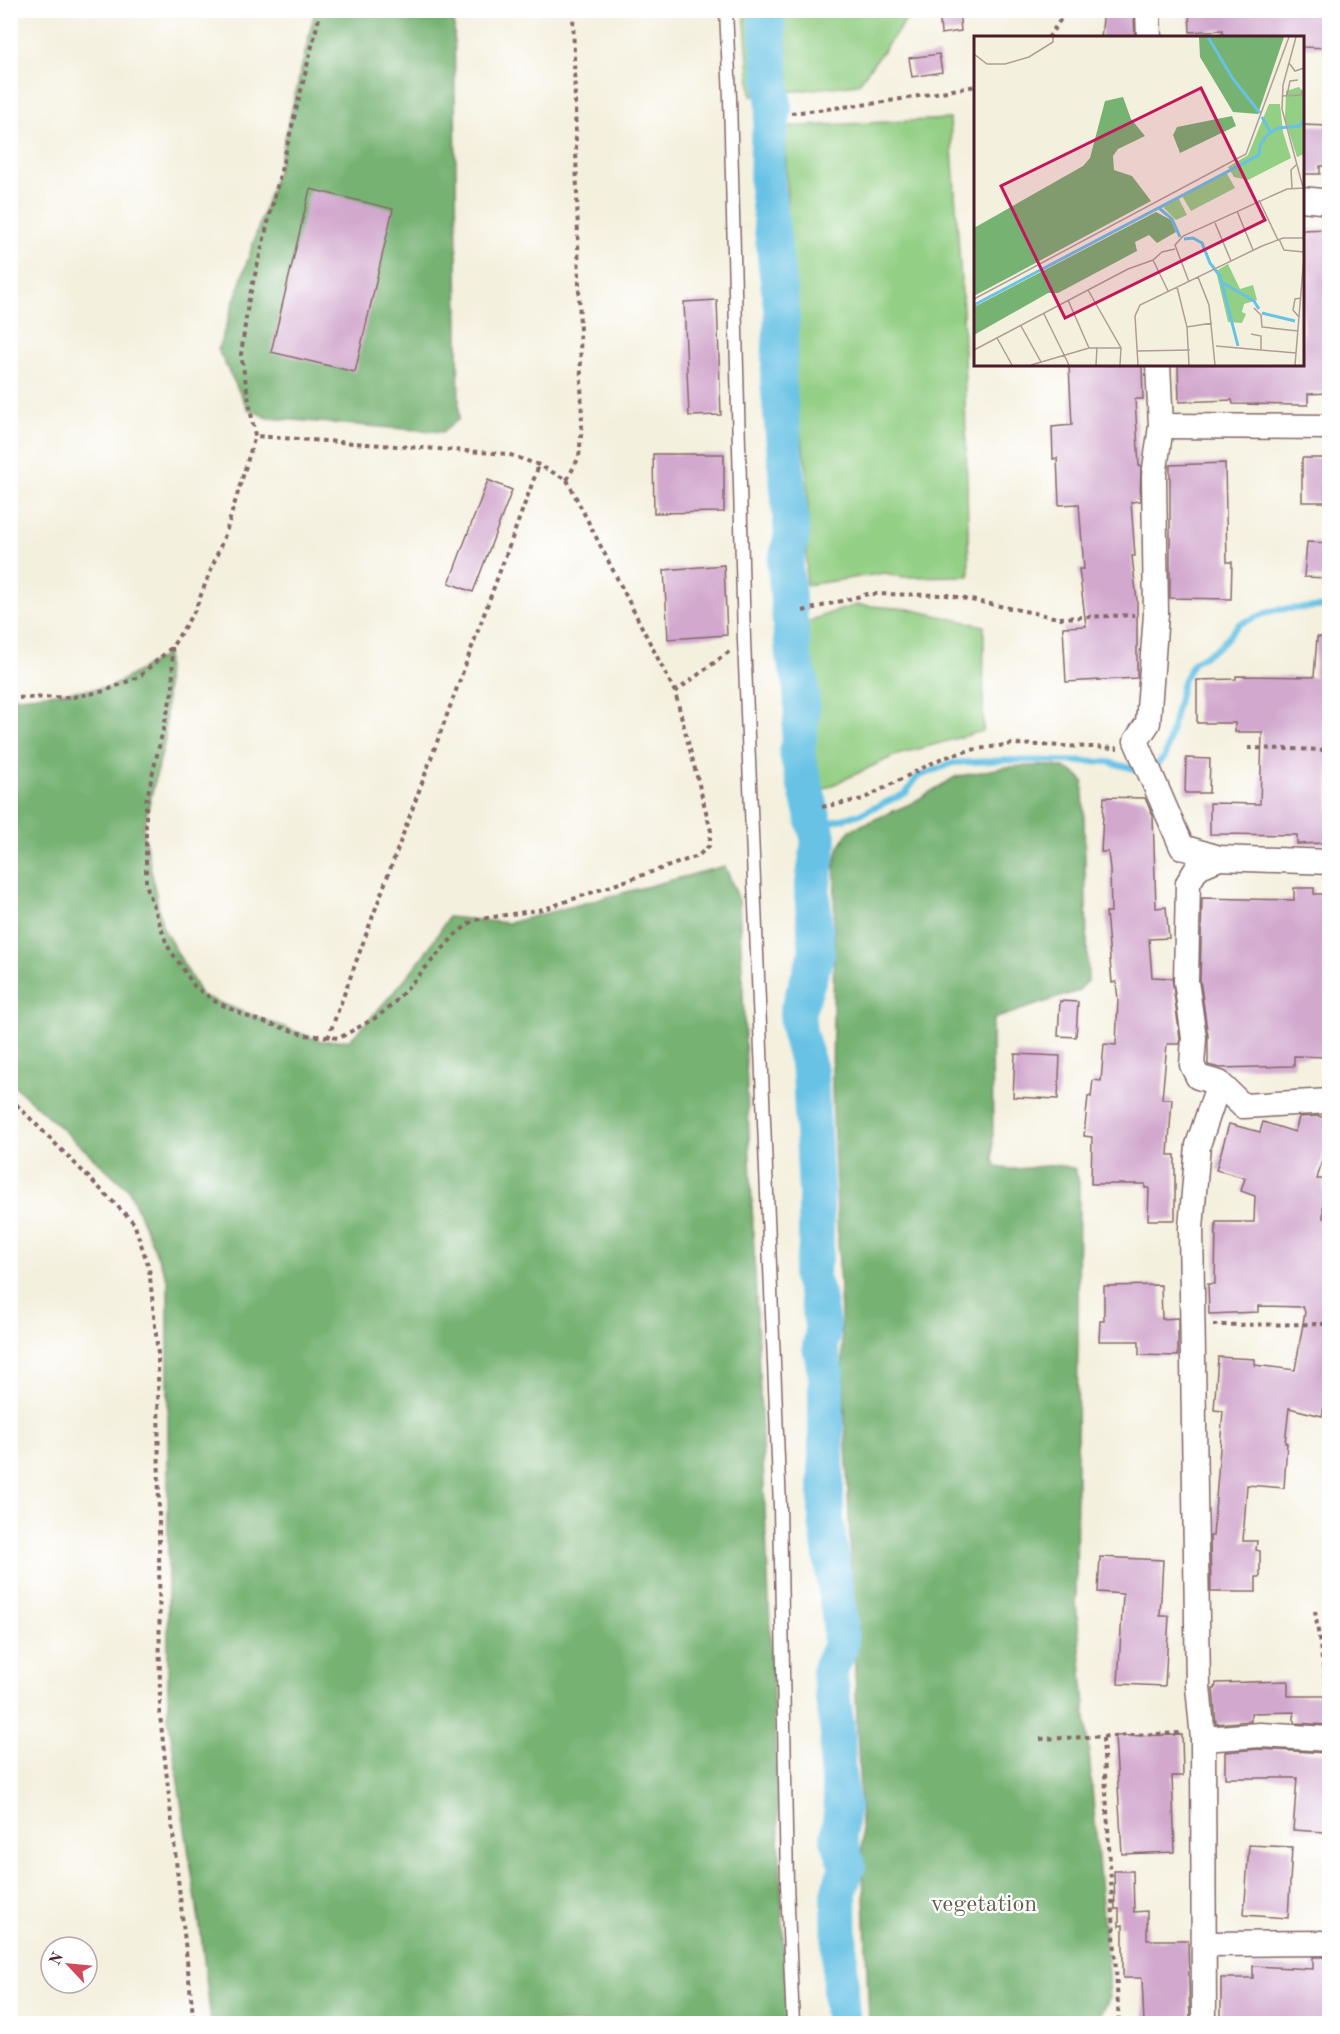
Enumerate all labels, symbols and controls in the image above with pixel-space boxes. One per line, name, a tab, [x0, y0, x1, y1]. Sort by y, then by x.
inset map	[974, 36, 1304, 366]
park label: vegetation	[931, 1893, 1037, 1917]
north arrow	[39, 1935, 99, 1995]
text: N	[47, 1950, 68, 1968]

